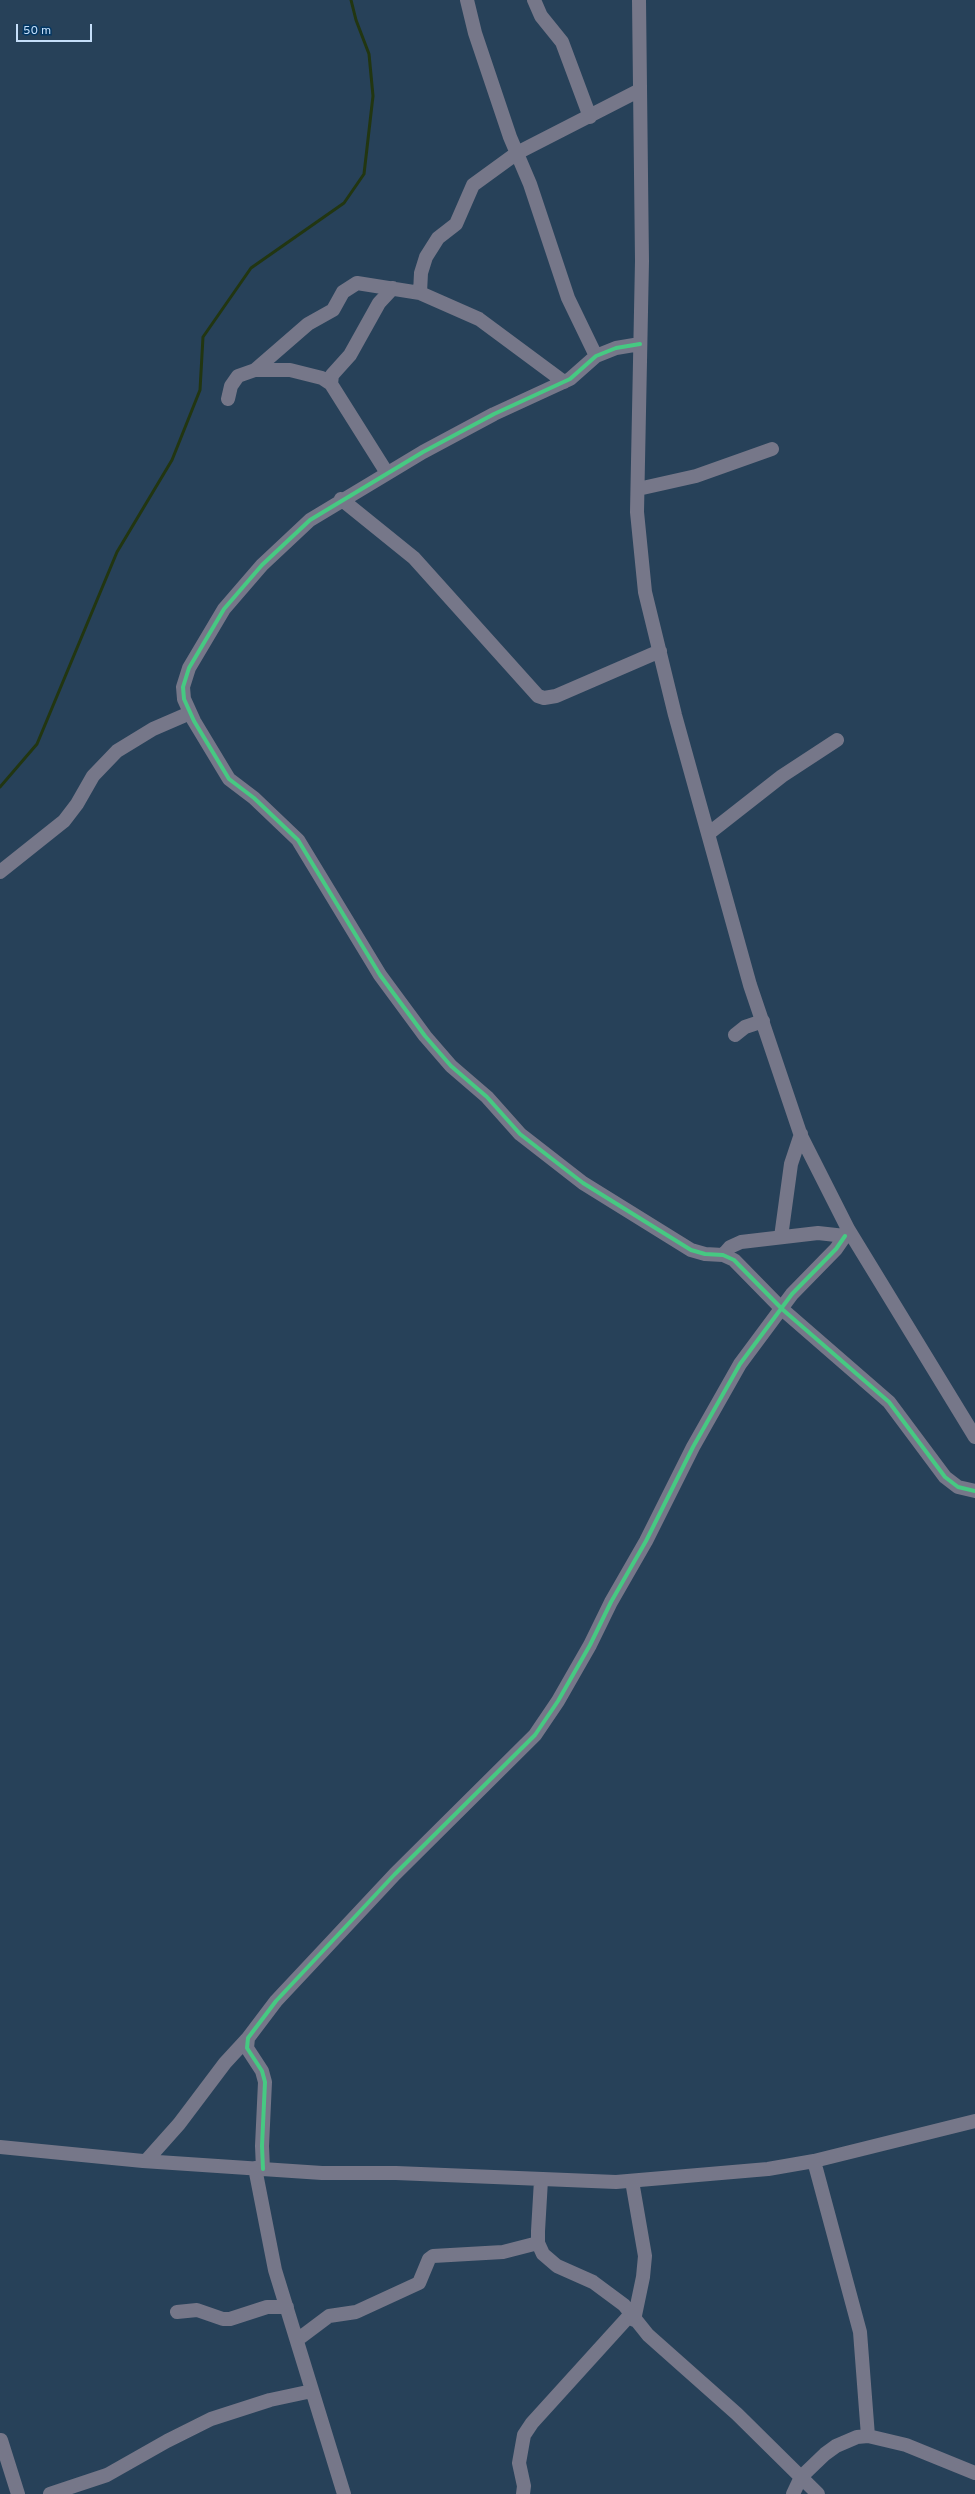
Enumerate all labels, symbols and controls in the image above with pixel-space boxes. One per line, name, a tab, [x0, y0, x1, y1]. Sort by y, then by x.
scale bar	[18, 16, 94, 42]
text: 50 m	[23, 23, 51, 39]

